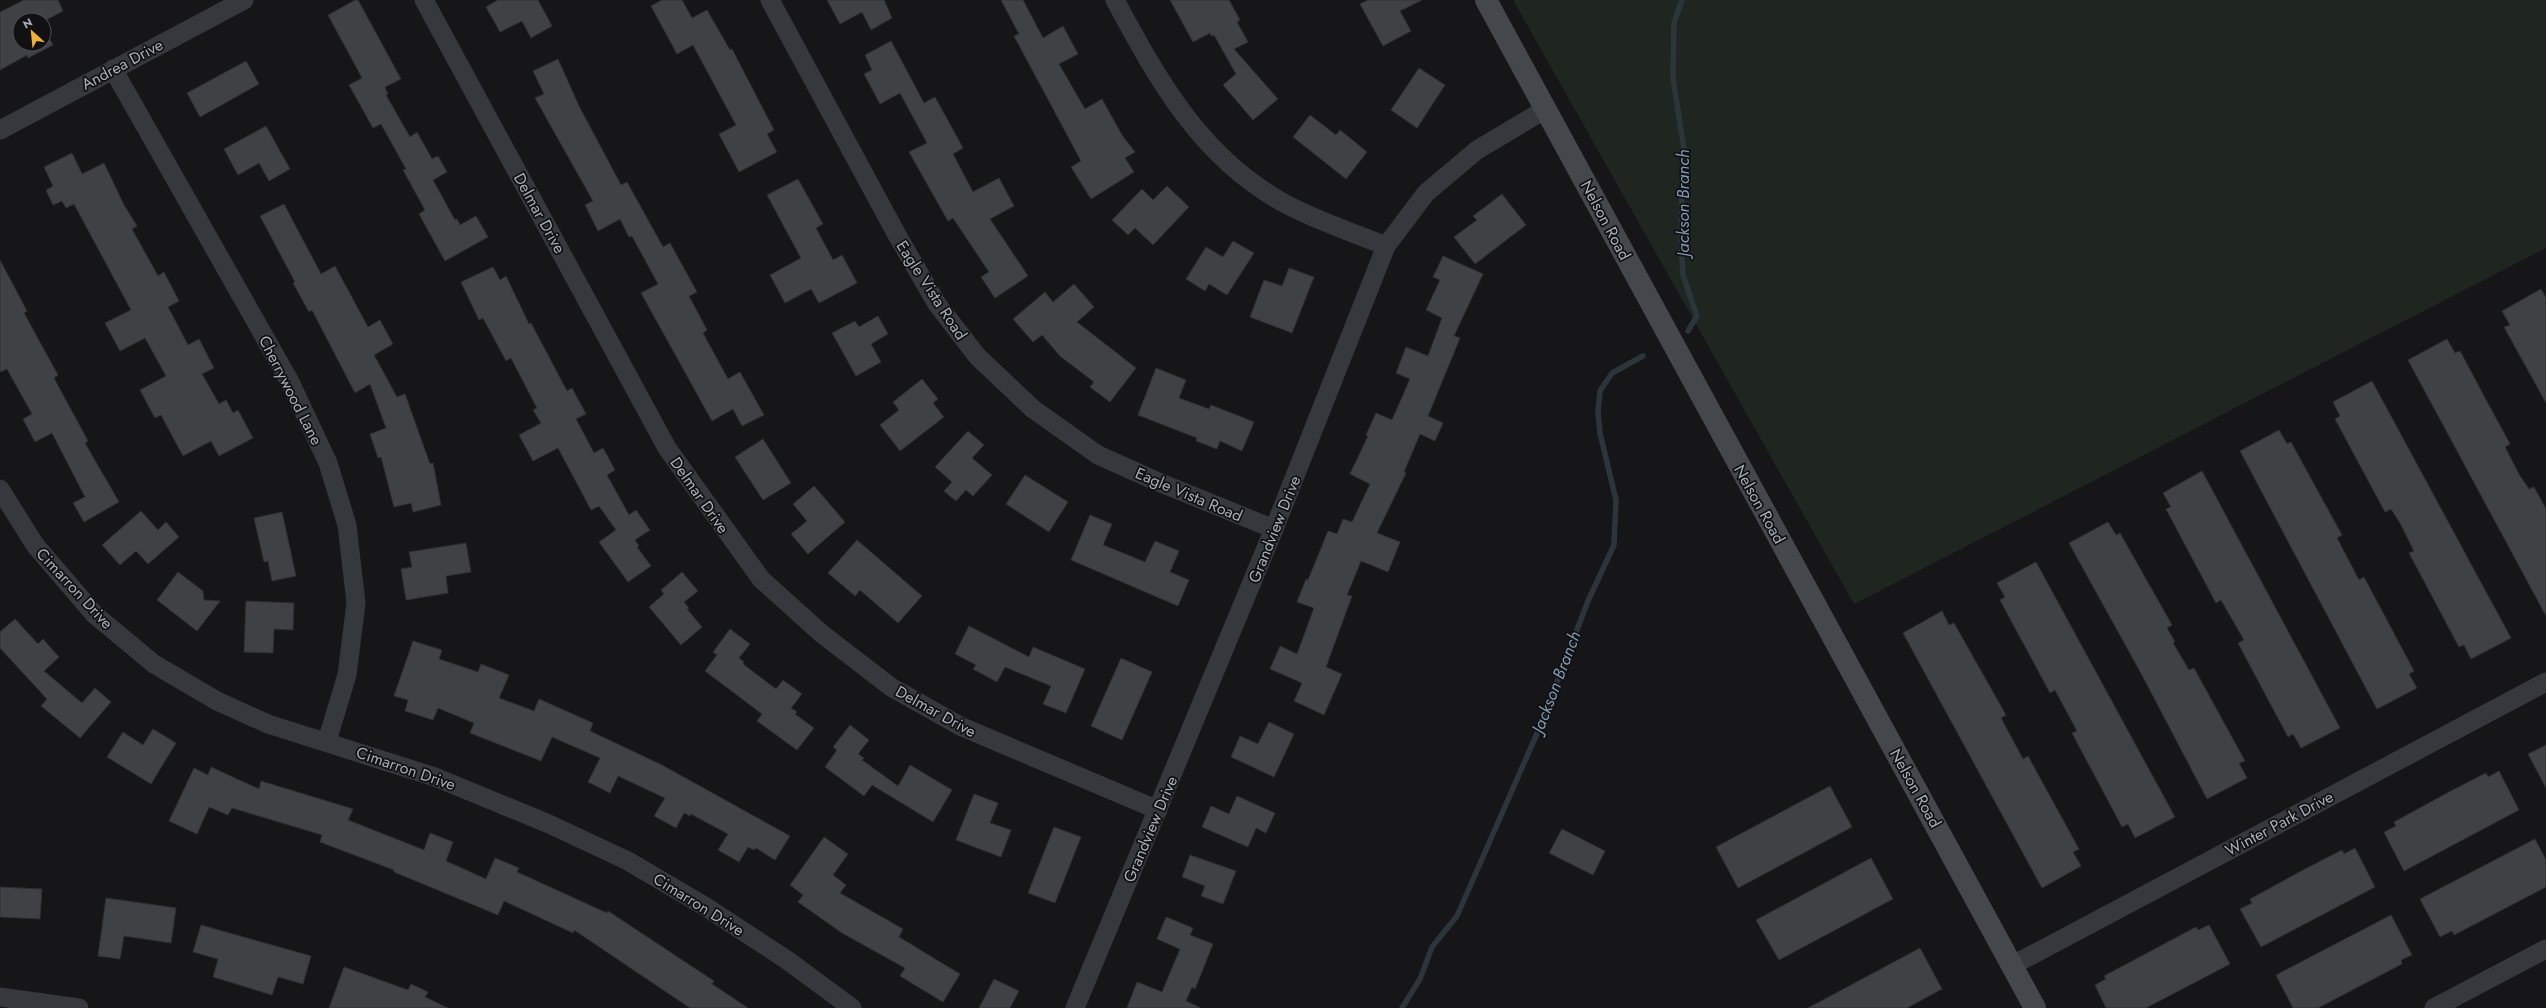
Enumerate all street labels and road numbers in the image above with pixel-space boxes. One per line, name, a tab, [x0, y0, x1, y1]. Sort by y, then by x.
street label: Andrea Drive	[77, 33, 167, 96]
street label: Delmar Drive	[508, 169, 571, 258]
street label: Nelson Road	[1575, 176, 1636, 264]
street label: Eagle Vista Road	[891, 236, 972, 344]
street label: Cherrywood Lane	[253, 331, 328, 449]
street label: Delmar Drive	[665, 452, 734, 538]
street label: Nelson Road	[1728, 461, 1791, 548]
street label: Eagle Vista Road	[1132, 462, 1246, 527]
street label: Grandview Drive	[1243, 472, 1306, 586]
street label: Cimarron Drive	[31, 543, 118, 634]
street label: Delmar Drive	[891, 680, 980, 743]
street label: Cimarron Drive	[353, 741, 459, 796]
street label: Nelson Road	[1884, 745, 1947, 832]
street label: Grandview Drive	[1118, 772, 1183, 886]
street label: Winter Park Drive	[2221, 785, 2337, 862]
street label: Cimarron Drive	[649, 867, 749, 942]

